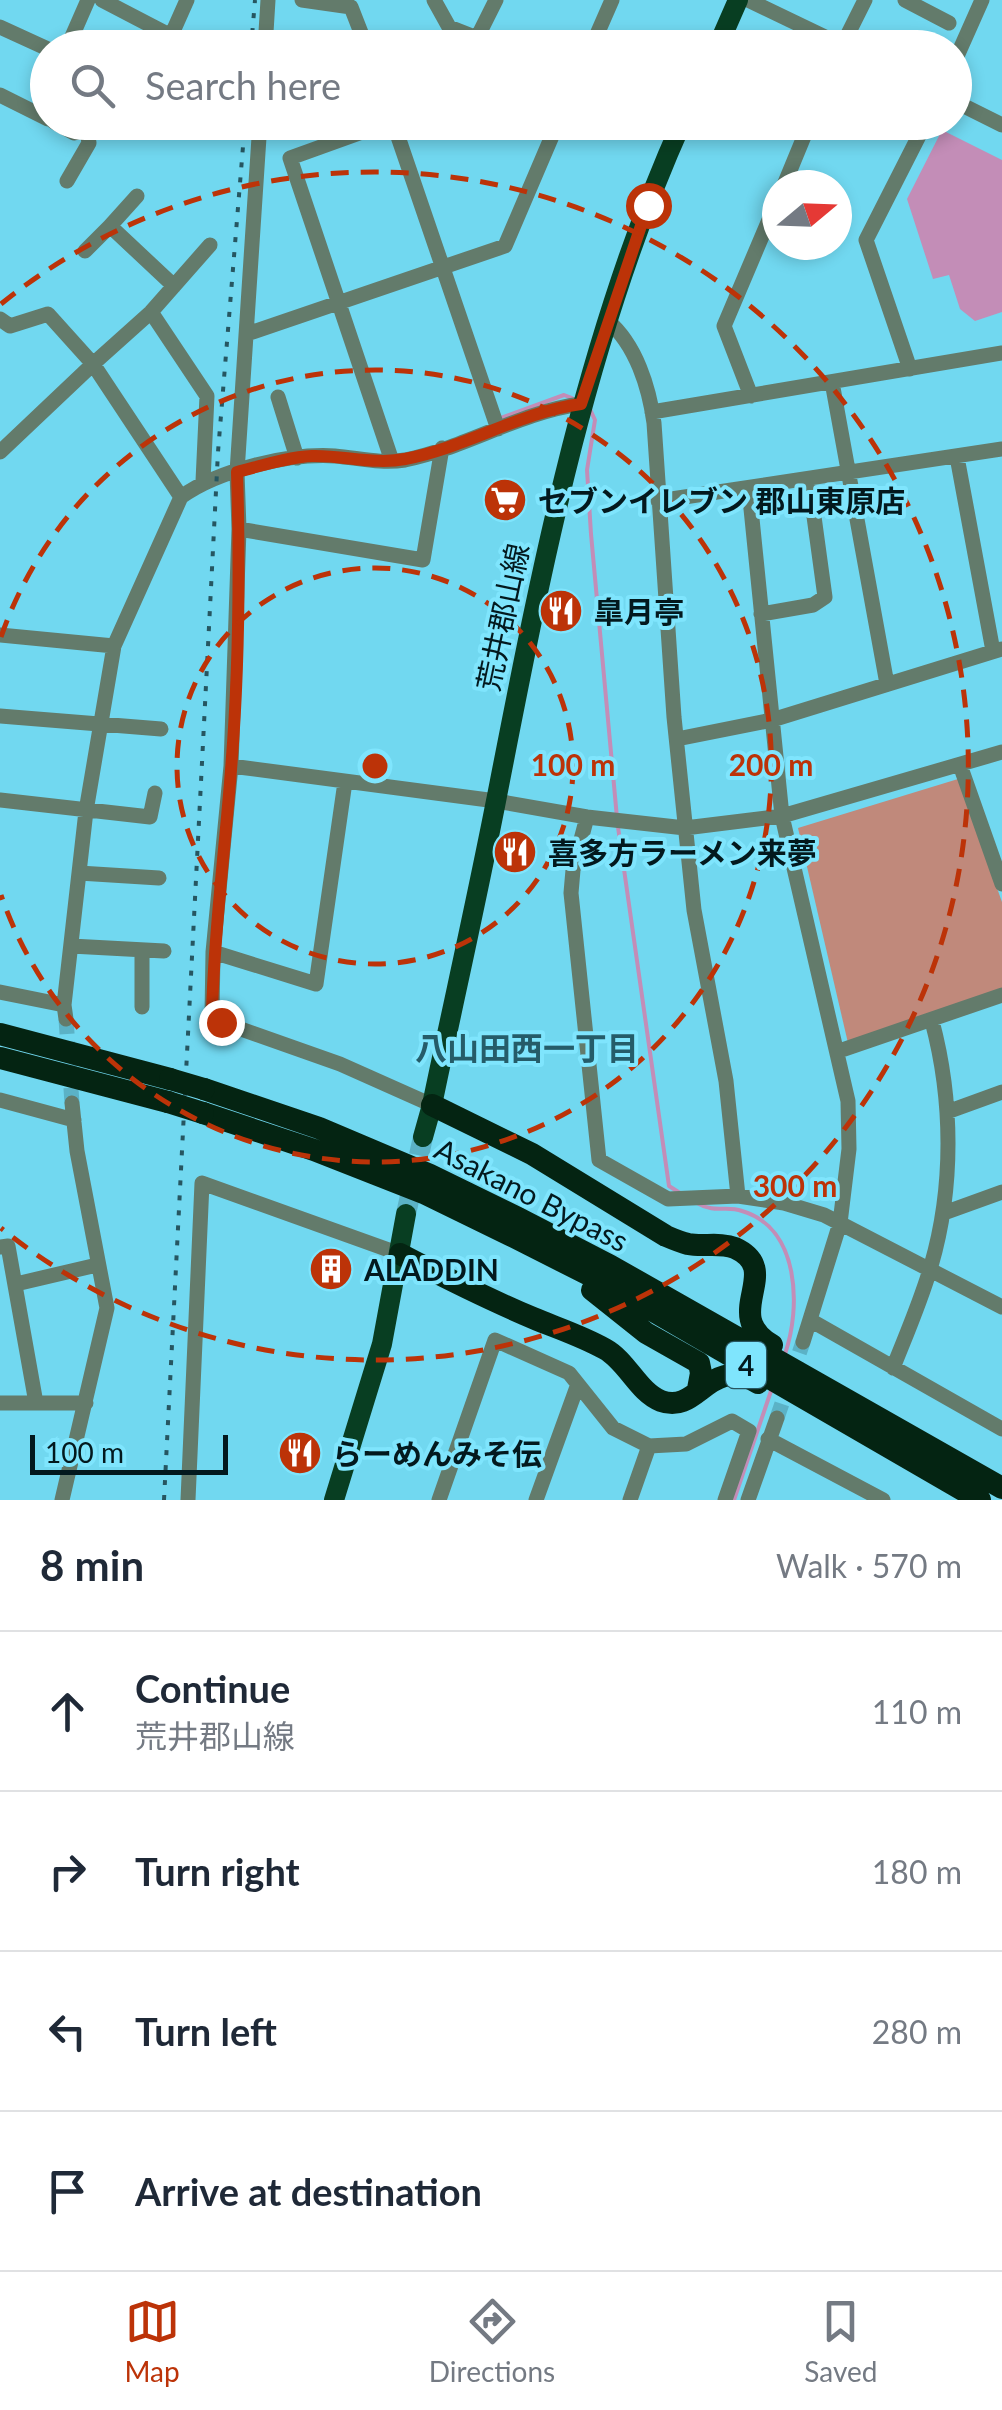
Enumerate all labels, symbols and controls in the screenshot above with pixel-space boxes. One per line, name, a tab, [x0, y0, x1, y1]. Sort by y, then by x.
search box	[30, 30, 972, 140]
icon: search	[65, 58, 120, 113]
text: Search here	[145, 62, 341, 108]
north arrow	[762, 170, 852, 260]
route start	[626, 183, 672, 229]
supermarket icon: セブンイレブン 郡山東原店	[482, 477, 528, 523]
place label: セブンイレブン 郡山東原店	[538, 482, 905, 518]
street label: 荒井郡山線	[469, 540, 535, 694]
restaurant icon: 皐月亭	[538, 588, 584, 634]
place label: 皐月亭	[594, 593, 684, 629]
text: 100 m	[531, 746, 615, 782]
text: 200 m	[729, 746, 813, 782]
centre of rings	[357, 748, 393, 784]
restaurant icon: 喜多方ラーメン来夢	[492, 829, 538, 875]
place label: 喜多方ラーメン来夢	[548, 834, 817, 870]
route end	[199, 1000, 245, 1046]
district label: 八山田西一丁目	[415, 1028, 639, 1067]
street label: Asakano Bypass	[429, 1130, 635, 1258]
text: 300 m	[753, 1167, 837, 1203]
building icon: ALADDIN	[308, 1246, 354, 1292]
place label: ALADDIN	[363, 1251, 499, 1287]
road number: 4	[726, 1342, 766, 1388]
scale bar	[30, 1430, 228, 1474]
restaurant icon: らーめんみそ伝	[277, 1430, 323, 1476]
text: 100 m	[45, 1435, 124, 1469]
place label: らーめんみそ伝	[332, 1435, 542, 1471]
text: 8 min	[40, 1540, 144, 1590]
text: Walk · 570 m	[776, 1546, 962, 1585]
text: Continue	[135, 1665, 290, 1711]
icon: ahead	[40, 1684, 95, 1739]
text: 110 m	[872, 1692, 962, 1731]
text: 荒井郡山線	[135, 1716, 295, 1755]
icon: right	[40, 1844, 95, 1899]
text: Turn right	[135, 1848, 300, 1894]
text: 180 m	[872, 1852, 962, 1891]
icon: left	[40, 2004, 95, 2059]
text: Turn left	[135, 2008, 277, 2054]
text: 280 m	[872, 2012, 962, 2051]
icon: arrive	[40, 2164, 95, 2219]
text: Arrive at destination	[135, 2168, 482, 2214]
tab: Map	[125, 2294, 180, 2388]
tab: Directions	[429, 2294, 555, 2388]
tab: Saved	[804, 2294, 877, 2388]

